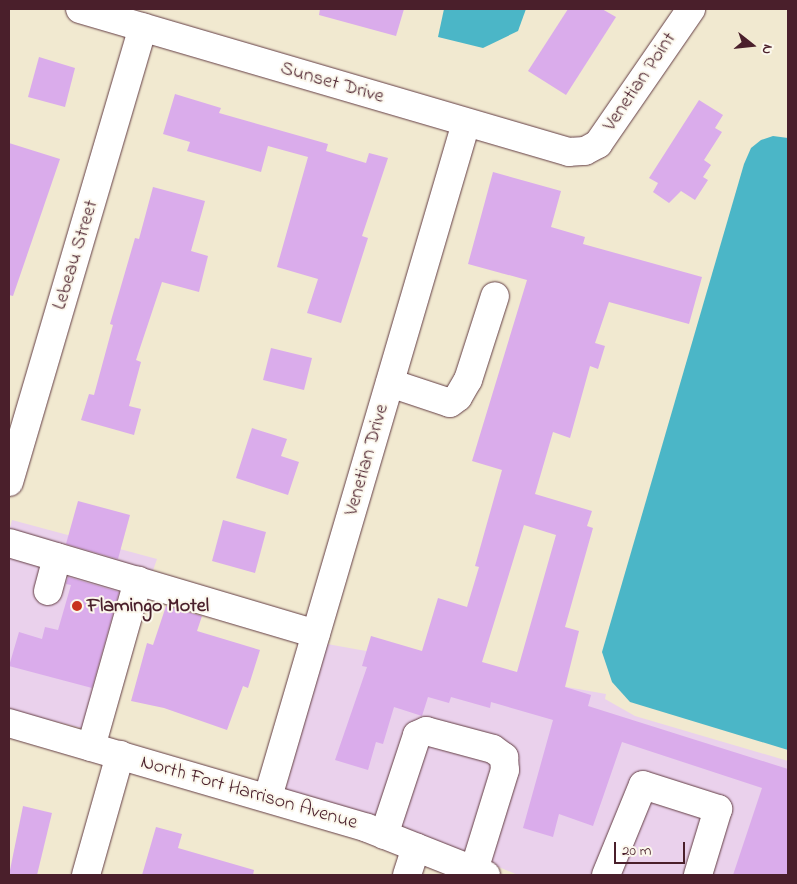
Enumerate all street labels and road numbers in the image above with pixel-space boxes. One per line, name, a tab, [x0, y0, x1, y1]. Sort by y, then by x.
street label: Venetian Point	[598, 28, 682, 136]
street label: Sunset Drive	[277, 57, 387, 109]
street label: Lebeau Street	[48, 197, 104, 313]
street label: Venetian Drive	[340, 401, 394, 519]
street label: North Fort Harrison Avenue	[138, 751, 360, 835]

